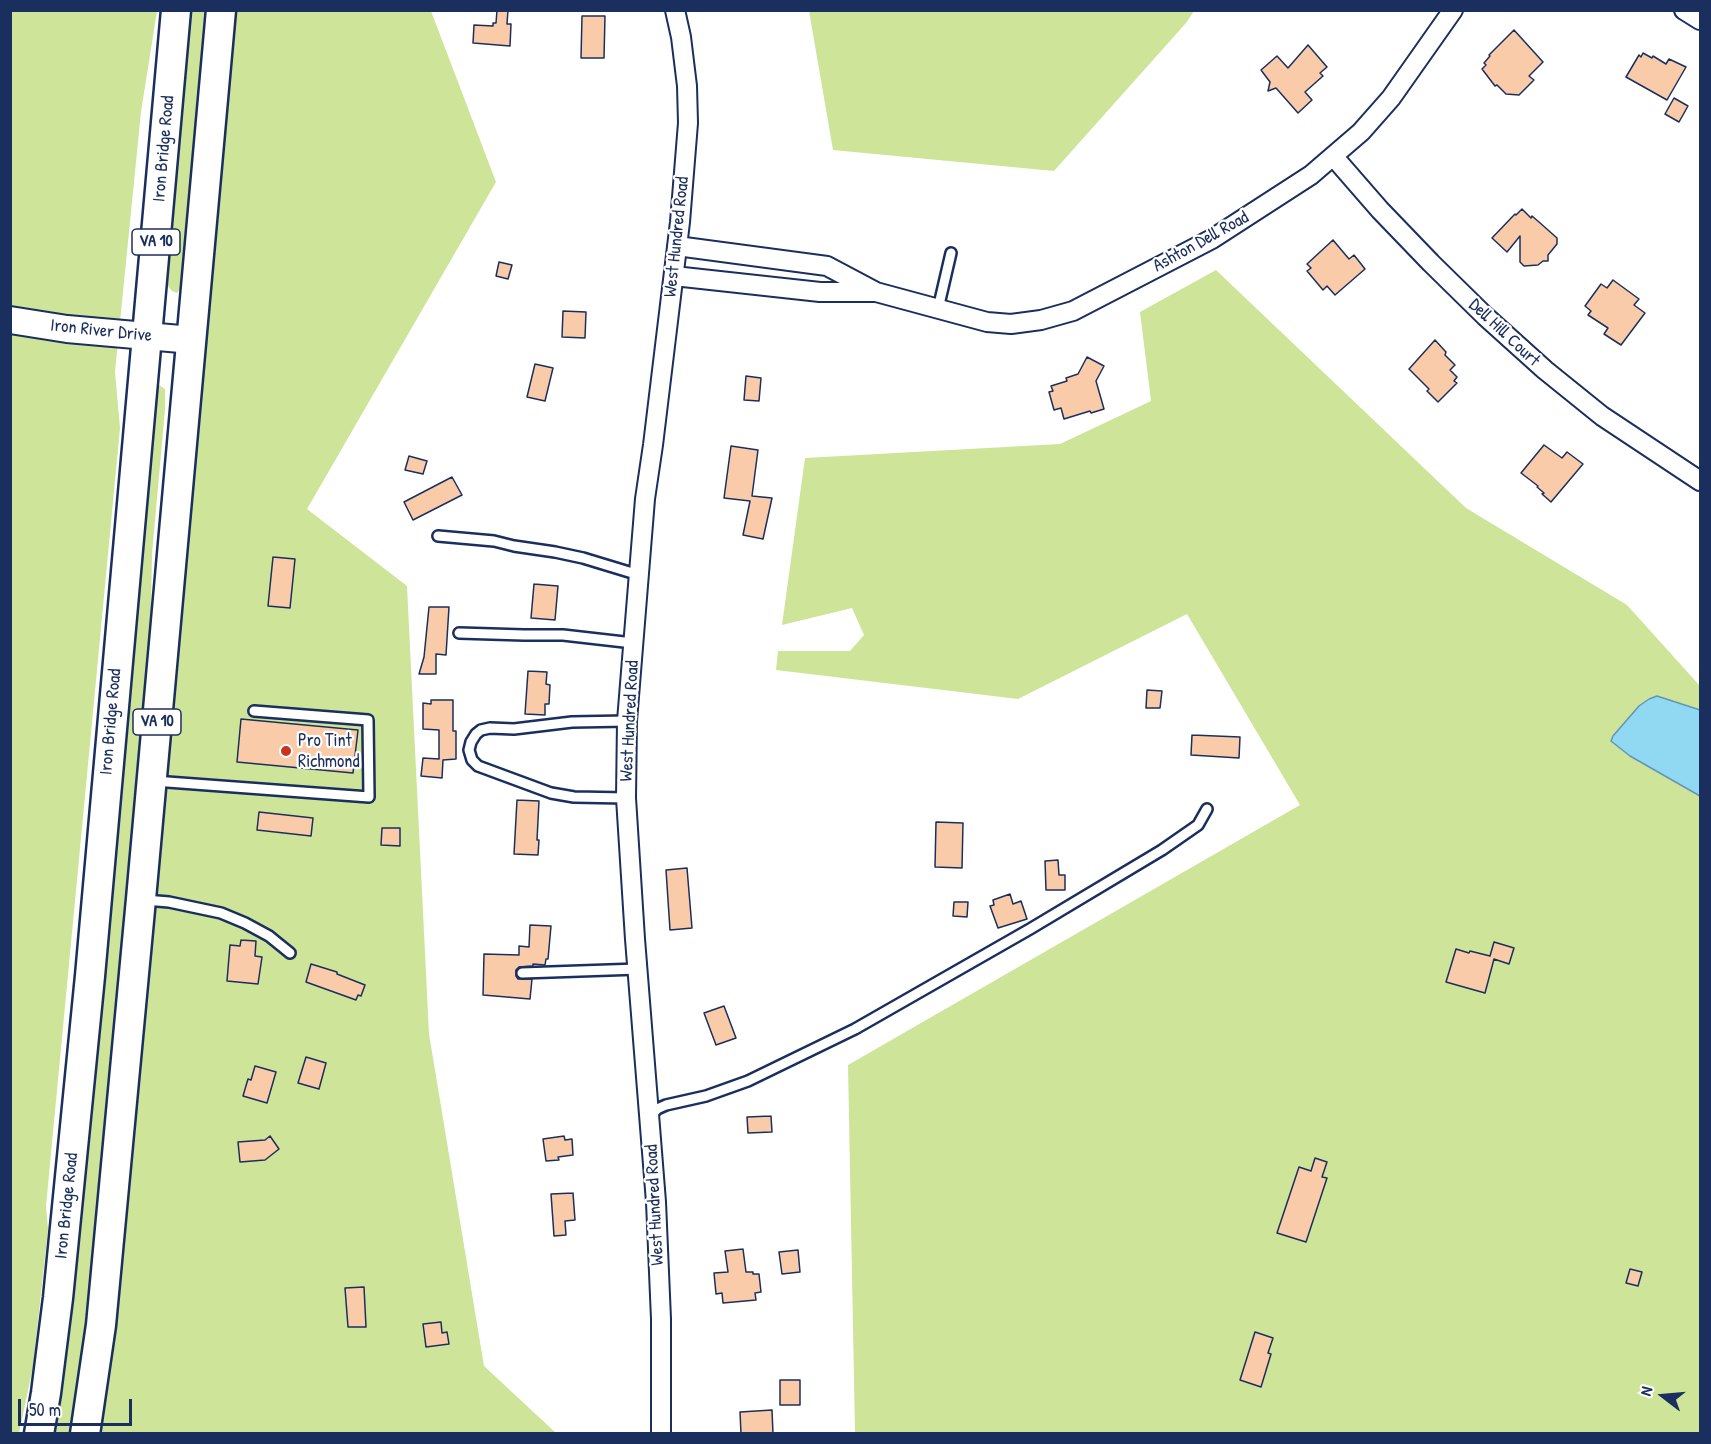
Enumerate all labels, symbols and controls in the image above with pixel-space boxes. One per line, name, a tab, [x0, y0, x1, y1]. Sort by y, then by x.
street label: Iron Bridge Road	[149, 95, 179, 203]
street label: West Hundred Road	[660, 176, 694, 298]
street label: Ashton Dell Road	[1149, 207, 1253, 277]
road number: VA 10	[132, 229, 180, 255]
street label: Dell Hill Court	[1464, 295, 1544, 371]
street label: Iron River Drive	[49, 315, 153, 347]
street label: West Hundred Road	[616, 660, 644, 782]
street label: Iron Bridge Road	[96, 668, 126, 776]
road number: VA 10	[133, 709, 181, 735]
place label: Pro Tint Richmond	[298, 730, 359, 772]
marker: Pro Tint Richmond	[279, 744, 293, 758]
street label: West Hundred Road	[641, 1144, 669, 1266]
street label: Iron Bridge Road	[51, 1152, 83, 1260]
north arrow	[1633, 1366, 1693, 1426]
text: N	[1634, 1384, 1657, 1398]
scale bar	[21, 1387, 135, 1425]
text: 50 m	[29, 1397, 61, 1422]

